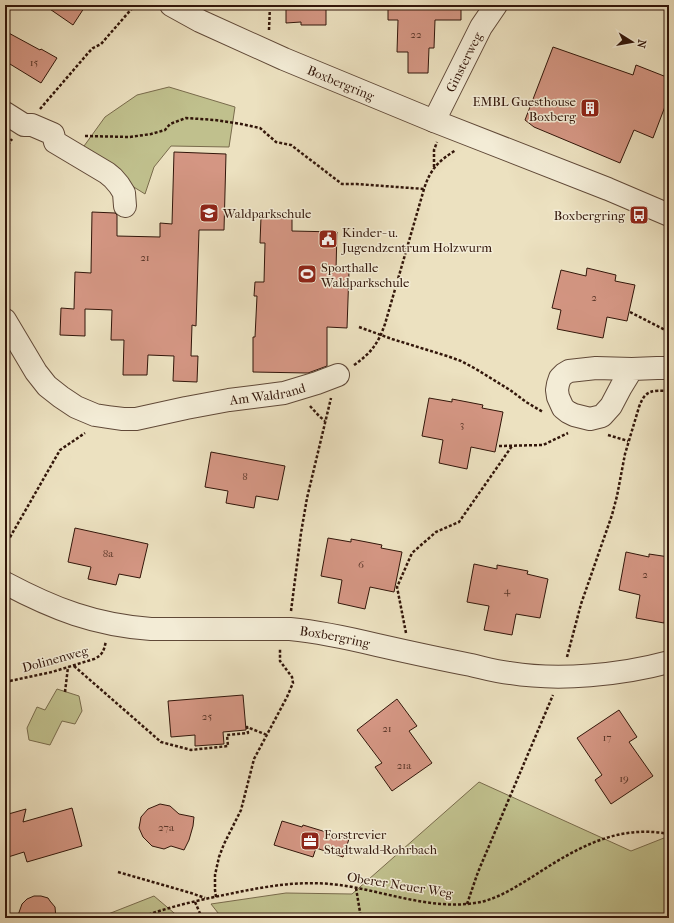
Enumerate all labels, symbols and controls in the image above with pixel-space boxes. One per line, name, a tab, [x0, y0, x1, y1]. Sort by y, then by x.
north arrow	[612, 22, 652, 62]
house number: 22	[410, 28, 422, 41]
street label: Ginsterweg	[442, 29, 485, 94]
text: N	[634, 38, 649, 50]
house number: 15	[30, 56, 39, 69]
street label: Boxbergring	[305, 62, 378, 104]
place label: EMBL Guesthouse Boxberg	[473, 94, 577, 124]
building icon: EMBL Guesthouse Boxberg	[579, 97, 601, 119]
school or university icon: Waldparkschule	[198, 202, 220, 224]
bus stop icon: Boxbergring	[628, 204, 650, 226]
place label: Waldparkschule	[222, 206, 312, 221]
place label: Boxbergring	[554, 208, 626, 223]
place label: Kinder- u. Jugendzentrum Holzwurm	[341, 225, 492, 255]
public building icon: Kinder- u. Jugendzentrum Holzwurm	[317, 228, 339, 250]
house number: 21	[140, 251, 150, 264]
place label: Sporthalle Waldparkschule	[320, 260, 410, 290]
sports icon: Sporthalle Waldparkschule	[296, 263, 318, 285]
house number: 2	[591, 291, 597, 304]
street label: Am Waldrand	[228, 379, 308, 407]
house number: 3	[460, 418, 464, 431]
house number: 8	[242, 470, 248, 483]
house number: 8a	[103, 547, 114, 560]
house number: 6	[358, 558, 364, 571]
house number: 2	[642, 568, 648, 581]
house number: 4	[504, 584, 511, 597]
street label: Boxbergring	[299, 623, 373, 651]
street label: Dolinenweg	[20, 643, 91, 675]
house number: 25	[202, 710, 212, 723]
house number: 21	[382, 722, 392, 735]
house number: 17	[602, 731, 612, 744]
house number: 21a	[397, 759, 412, 772]
house number: 19	[619, 772, 629, 785]
house number: 27a	[158, 821, 175, 834]
place label: Forstrevier Stadtwald-Rohrbach	[324, 827, 438, 857]
office icon: Forstrevier Stadtwald-Rohrbach	[299, 830, 321, 852]
street label: Oberer Neuer Weg	[346, 869, 455, 901]

